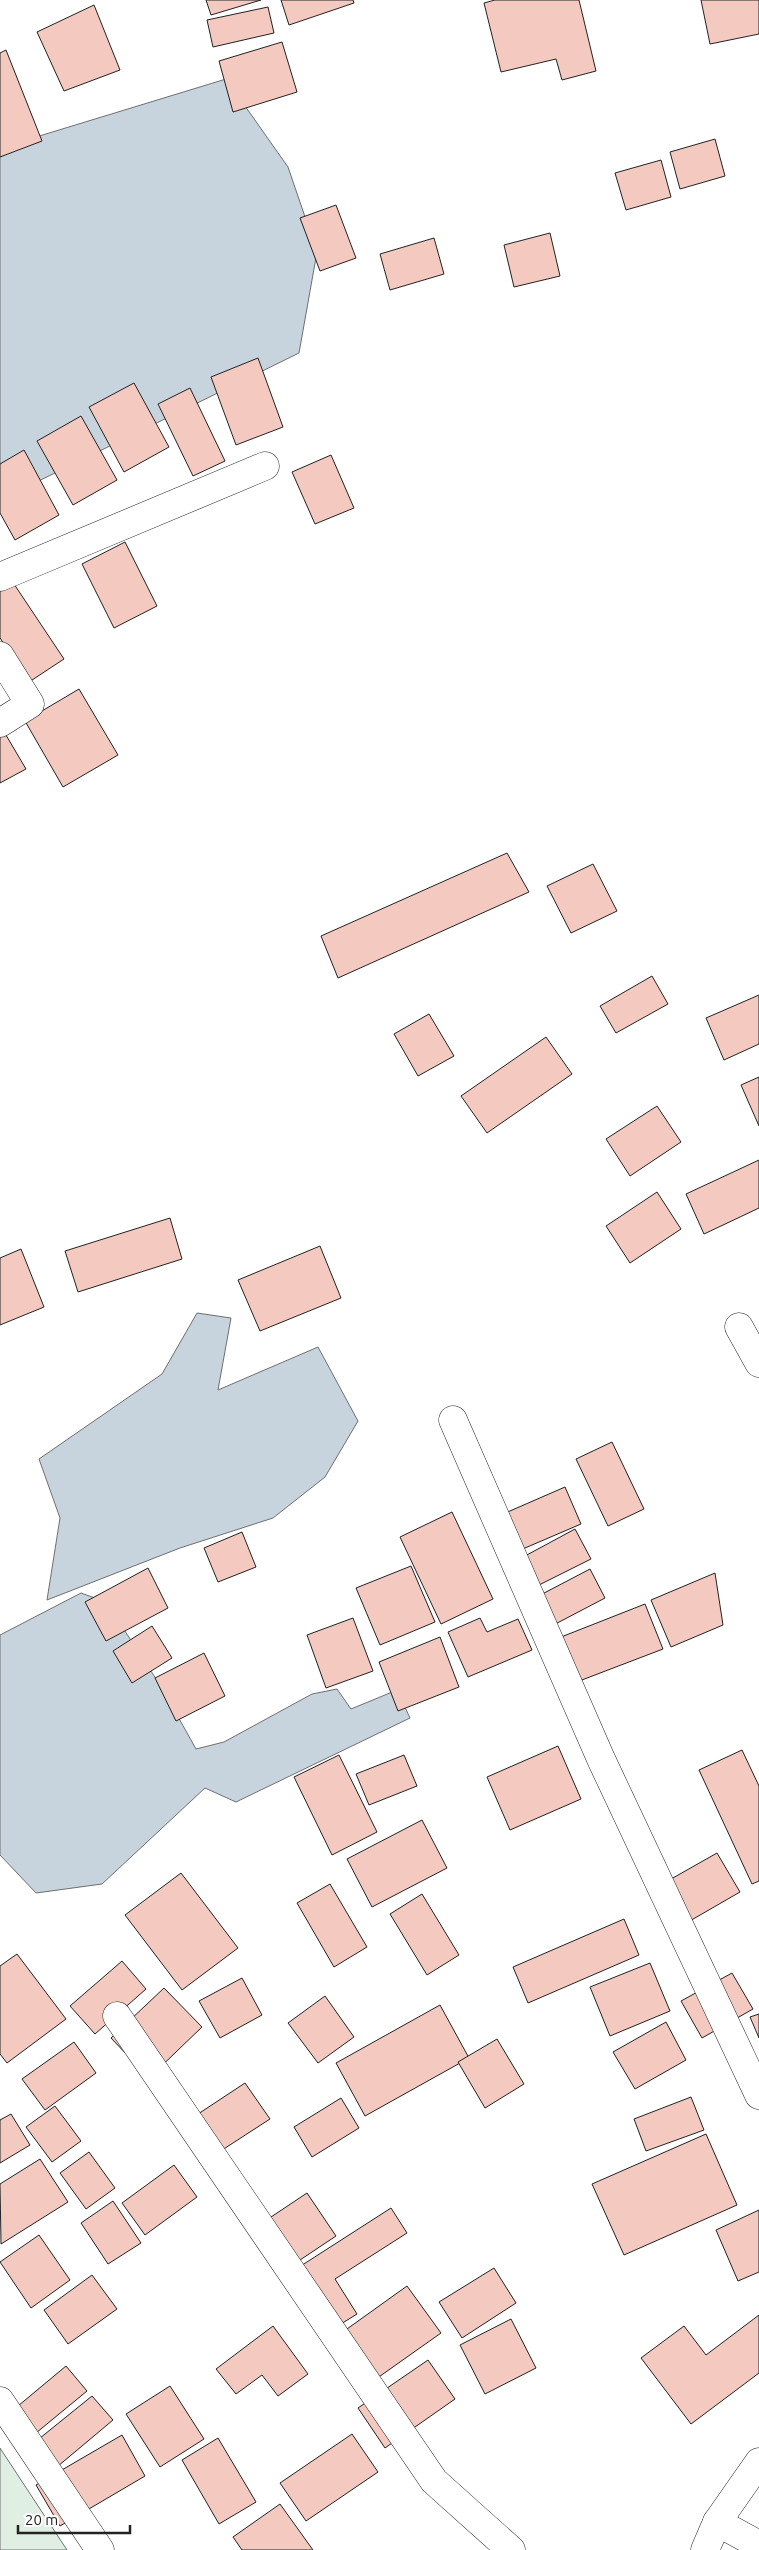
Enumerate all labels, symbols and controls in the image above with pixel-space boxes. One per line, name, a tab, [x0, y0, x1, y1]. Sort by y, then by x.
scale bar	[18, 2502, 130, 2534]
text: 20 m	[25, 2511, 58, 2528]

